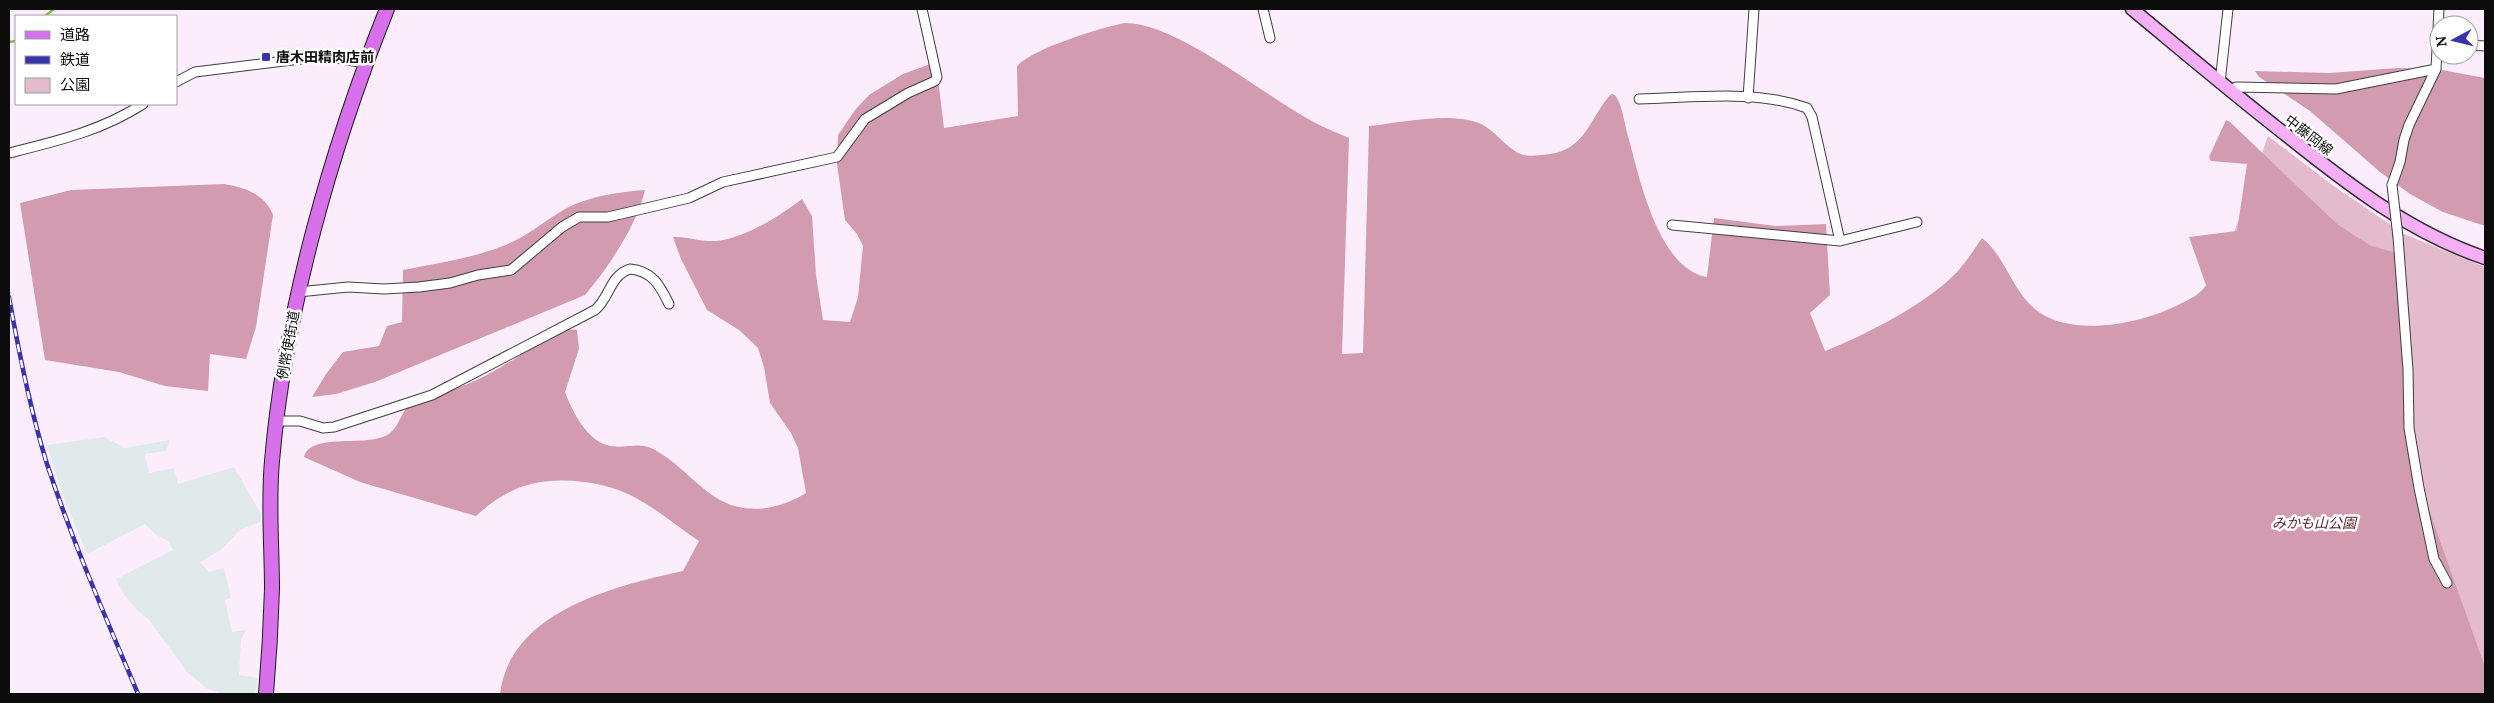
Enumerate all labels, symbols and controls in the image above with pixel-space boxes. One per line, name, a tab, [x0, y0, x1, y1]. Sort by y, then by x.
legend	[15, 15, 178, 105]
north arrow	[2429, 15, 2479, 65]
text: 道路	[60, 25, 90, 44]
text: N	[2431, 35, 2451, 48]
place label: 唐木田精肉店前	[276, 48, 374, 66]
text: 鉄道	[60, 50, 90, 69]
marker: 唐木田精肉店前	[260, 51, 272, 63]
text: 公園	[60, 75, 90, 94]
street label: 中藤岡線	[2281, 111, 2337, 159]
street label: 例幣使街道	[273, 309, 303, 381]
park label: みかも山公園	[2272, 514, 2358, 532]

